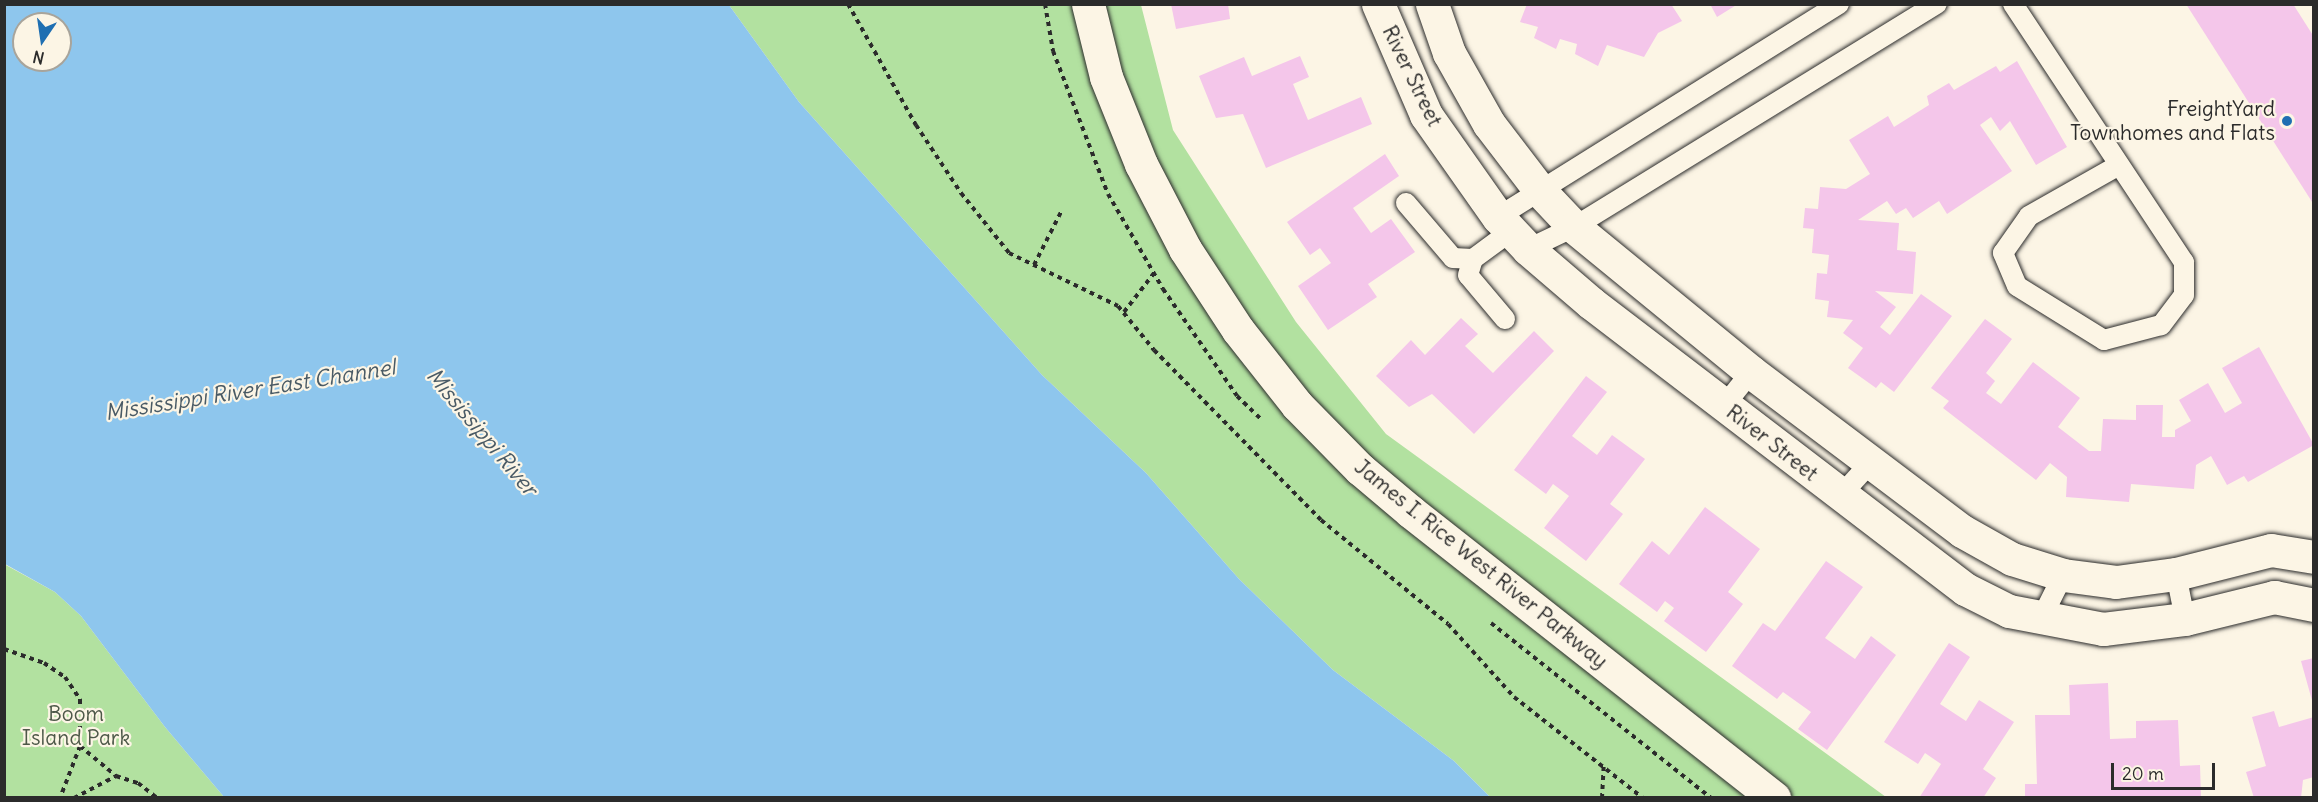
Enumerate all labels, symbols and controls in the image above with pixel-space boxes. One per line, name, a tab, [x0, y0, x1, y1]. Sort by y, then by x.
north arrow	[12, 12, 72, 72]
street label: River Street	[1377, 21, 1447, 131]
text: N	[31, 47, 46, 69]
place label: FreightYard Townhomes and Flats	[2070, 96, 2275, 146]
marker: FreightYard Townhomes and Flats	[2280, 114, 2294, 128]
water label: Mississippi River East Channel	[103, 354, 397, 426]
water label: Mississippi River	[421, 363, 543, 501]
street label: River Street	[1721, 399, 1823, 487]
street label: James I. Rice West River Parkway	[1349, 454, 1613, 674]
park label: Boom Island Park	[22, 701, 130, 751]
scale bar	[2114, 751, 2218, 789]
text: 20 m	[2122, 762, 2164, 785]

